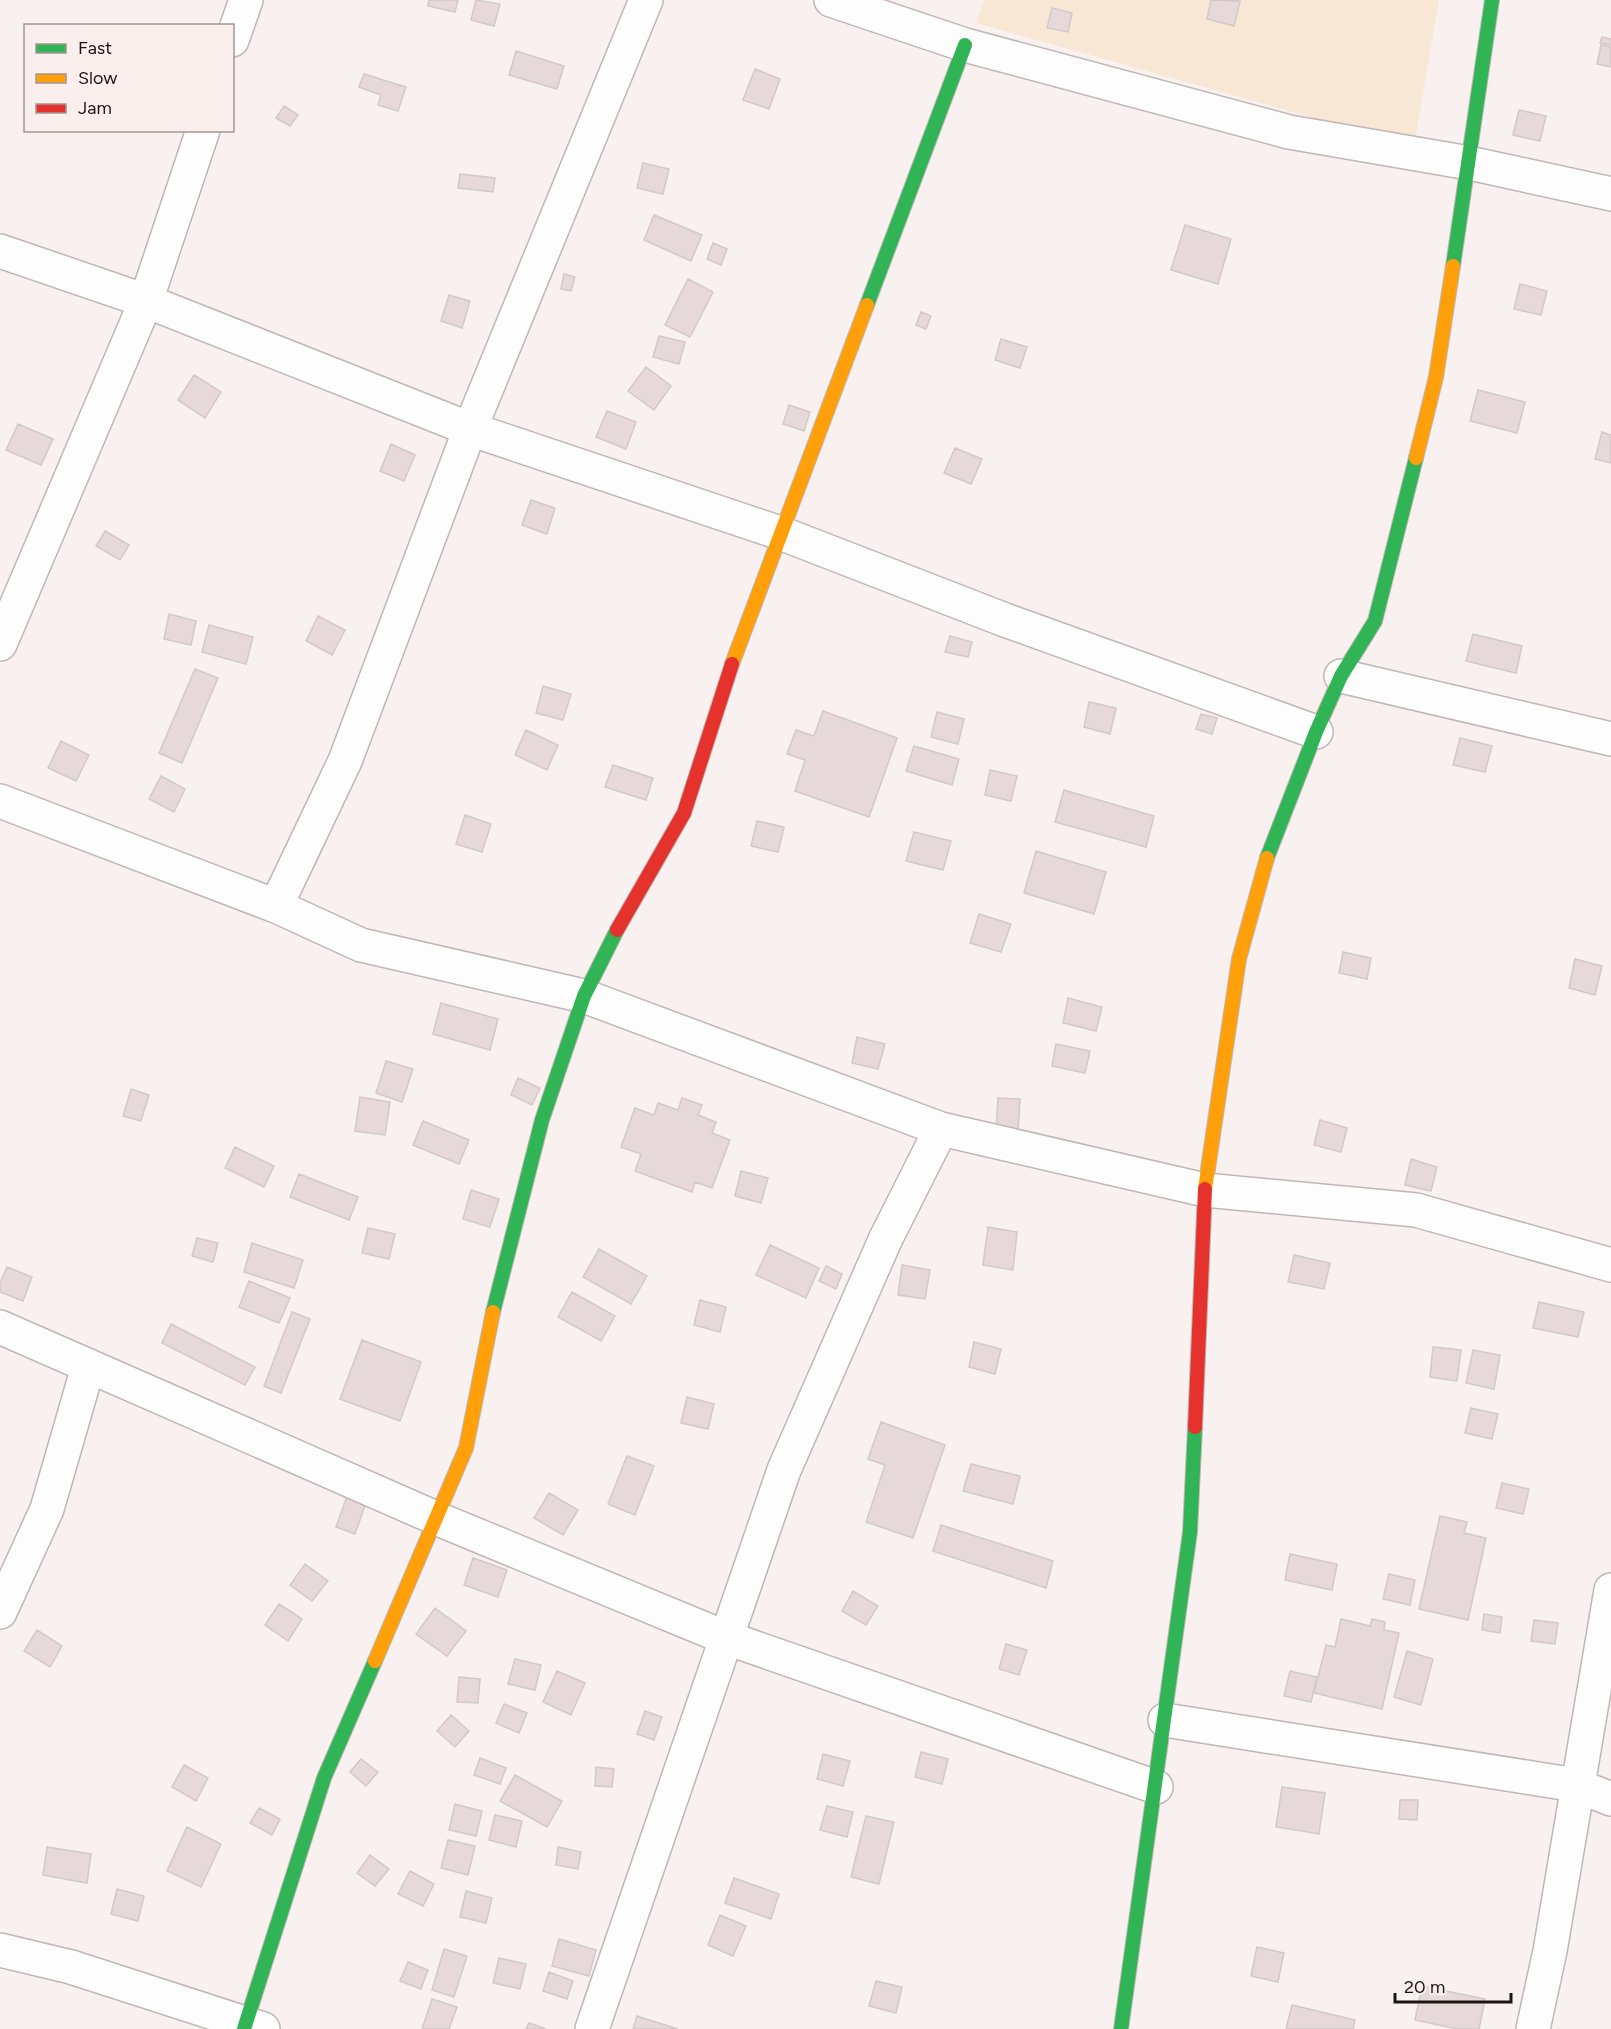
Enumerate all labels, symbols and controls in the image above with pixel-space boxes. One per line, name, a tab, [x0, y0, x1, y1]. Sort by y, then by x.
legend	[24, 24, 234, 132]
text: Fast	[78, 37, 112, 59]
text: Slow	[78, 67, 117, 89]
text: Jam	[78, 97, 112, 119]
scale bar	[1395, 1966, 1510, 2004]
text: 20 m	[1404, 1976, 1445, 1998]

